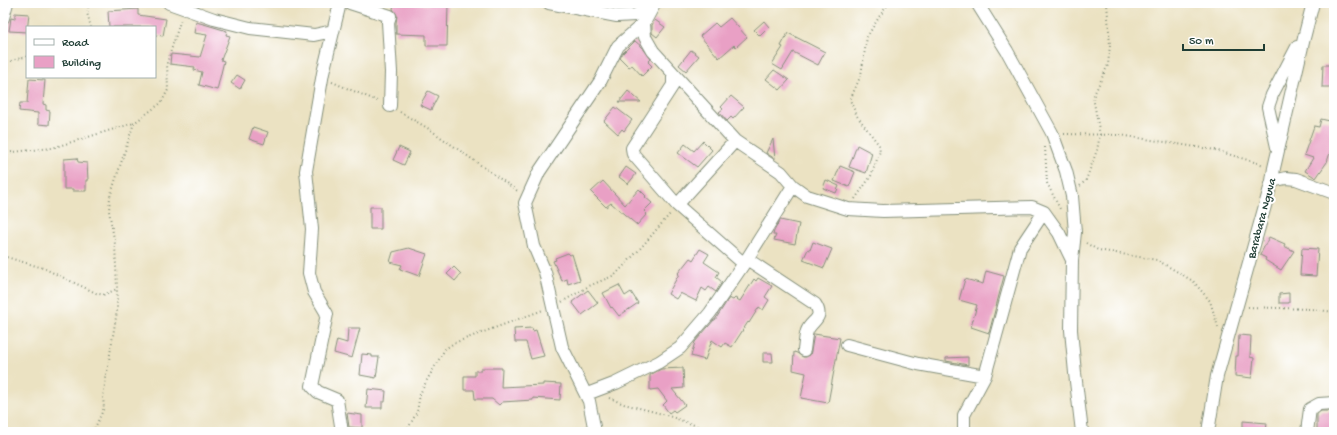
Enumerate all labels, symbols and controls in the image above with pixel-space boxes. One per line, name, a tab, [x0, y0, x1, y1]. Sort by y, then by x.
legend	[26, 26, 156, 78]
scale bar	[1183, 26, 1264, 52]
text: 50 m	[1189, 35, 1214, 49]
text: Road	[62, 37, 89, 51]
text: Building	[61, 57, 101, 71]
street label: Barabara Nguva	[1245, 176, 1280, 261]

